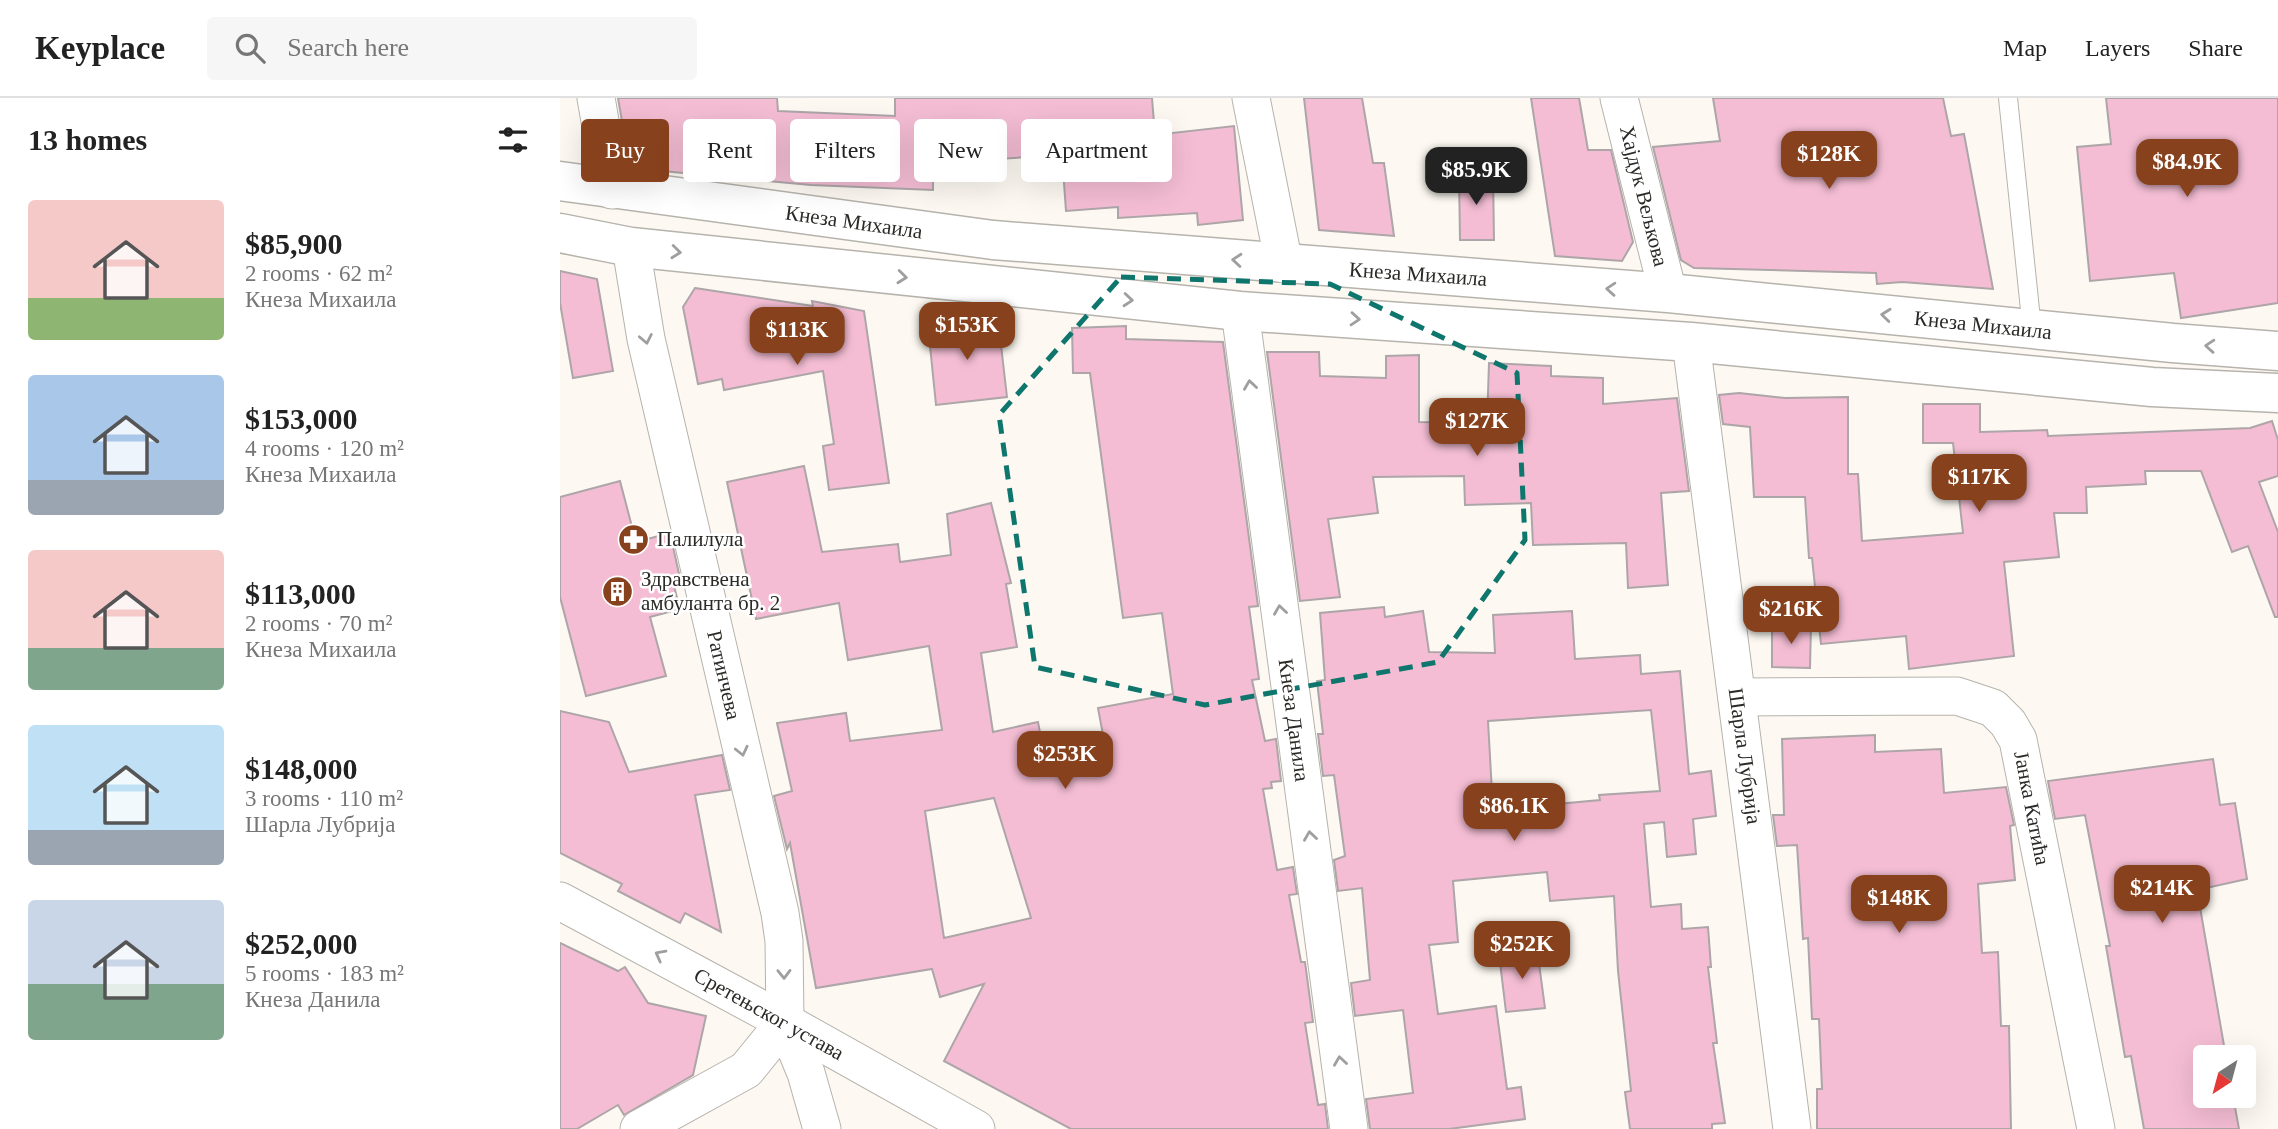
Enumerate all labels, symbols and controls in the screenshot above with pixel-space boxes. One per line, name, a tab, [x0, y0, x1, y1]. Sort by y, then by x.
search box	[207, 17, 697, 80]
icon: search	[231, 29, 269, 67]
text: Keyplace	[35, 30, 165, 66]
text: Search here	[287, 33, 409, 62]
text: Map	[2003, 35, 2047, 61]
text: Layers	[2085, 35, 2150, 61]
text: Share	[2188, 35, 2243, 61]
chip: Buy	[581, 119, 669, 182]
chip: Rent	[683, 119, 776, 182]
chip: Filters	[790, 119, 900, 182]
chip: New	[914, 119, 1007, 182]
chip: Apartment	[1021, 119, 1172, 182]
icon: filters	[494, 121, 532, 159]
text: 13 homes	[28, 123, 147, 156]
street label: Хајдук Вељкова	[1615, 123, 1673, 269]
pin: $128K	[1780, 132, 1878, 191]
pin: $84.9K	[2130, 140, 2244, 199]
text: $128K	[1797, 141, 1861, 166]
pin: $85.9K	[1419, 148, 1533, 207]
text: $84.9K	[2152, 149, 2222, 174]
text: $85.9K	[1441, 157, 1511, 182]
street label: Кнеза Михаила	[784, 201, 925, 244]
text: $85,900	[245, 227, 343, 260]
icon: home	[84, 228, 168, 312]
one-way arrow	[670, 245, 681, 260]
one-way arrow	[1231, 253, 1242, 268]
street label: Кнеза Михаила	[1348, 257, 1488, 291]
text: 2 rooms · 62 m²	[245, 261, 392, 286]
one-way arrow	[896, 269, 907, 284]
one-way arrow	[1605, 282, 1616, 297]
text: Кнеза Михаила	[245, 287, 396, 312]
one-way arrow	[1123, 292, 1134, 307]
pin: $153K	[918, 302, 1016, 362]
street label: Кнеза Михаила	[1913, 306, 2054, 344]
pin: $113K	[748, 308, 846, 367]
one-way arrow	[1880, 308, 1891, 323]
one-way arrow	[1349, 311, 1360, 326]
text: $153K	[935, 312, 999, 337]
text: $113K	[766, 317, 828, 342]
one-way arrow	[638, 333, 653, 345]
one-way arrow	[2204, 339, 2215, 354]
one-way arrow	[1243, 379, 1258, 391]
pin: $127K	[1428, 398, 1526, 458]
text: $153,000	[245, 402, 358, 435]
icon: home	[84, 403, 168, 487]
text: $127K	[1445, 408, 1509, 433]
text: 4 rooms · 120 m²	[245, 436, 404, 461]
pin: $117K	[1930, 454, 2028, 514]
text: Кнеза Михаила	[245, 462, 396, 487]
text: $117K	[1948, 464, 2010, 489]
pharmacy icon: Палилула	[617, 522, 651, 556]
place label: Палилула	[657, 527, 744, 551]
place label: Здравствена амбуланта бр. 2	[641, 567, 780, 615]
building icon: Здравствена амбуланта бр. 2	[601, 574, 635, 608]
text: $113,000	[245, 577, 356, 610]
icon: home	[84, 578, 168, 662]
pin: $216K	[1742, 587, 1840, 646]
text: $216K	[1759, 596, 1823, 621]
one-way arrow	[1272, 604, 1287, 616]
text: 2 rooms · 70 m²	[245, 611, 392, 636]
street label: Ратинчева	[702, 628, 746, 723]
text: Кнеза Михаила	[245, 637, 396, 662]
street label: Кнеза Данила	[1274, 657, 1315, 784]
street label: Шарла Лубрија	[1724, 686, 1767, 826]
pin: $253K	[1016, 732, 1114, 791]
text: $253K	[1033, 741, 1097, 766]
one-way arrow	[734, 745, 748, 757]
street label: Јанка Катића	[2009, 749, 2055, 868]
text: $148,000	[245, 752, 358, 785]
icon: home	[84, 753, 168, 837]
pin: $86.1K	[1457, 784, 1571, 843]
text: 3 rooms · 110 m²	[245, 786, 403, 811]
text: $86.1K	[1479, 793, 1549, 818]
text: Шарла Лубрија	[245, 812, 395, 837]
one-way arrow	[1302, 830, 1317, 842]
pin: $214K	[2113, 866, 2211, 925]
text: $214K	[2130, 875, 2194, 900]
pin: $148K	[1850, 876, 1948, 935]
text: $148K	[1867, 885, 1931, 910]
pin: $252K	[1473, 922, 1571, 981]
text: $252,000	[245, 927, 358, 960]
icon: home	[84, 928, 168, 1012]
text: $252K	[1490, 931, 1554, 956]
one-way arrow	[655, 950, 667, 963]
text: 5 rooms · 183 m²	[245, 961, 404, 986]
street label: Сретењског устава	[690, 963, 849, 1066]
one-way arrow	[777, 969, 792, 980]
text: Кнеза Данила	[245, 987, 380, 1012]
north arrow	[2193, 1045, 2256, 1108]
map controls	[2193, 1045, 2256, 1108]
one-way arrow	[1332, 1055, 1347, 1067]

